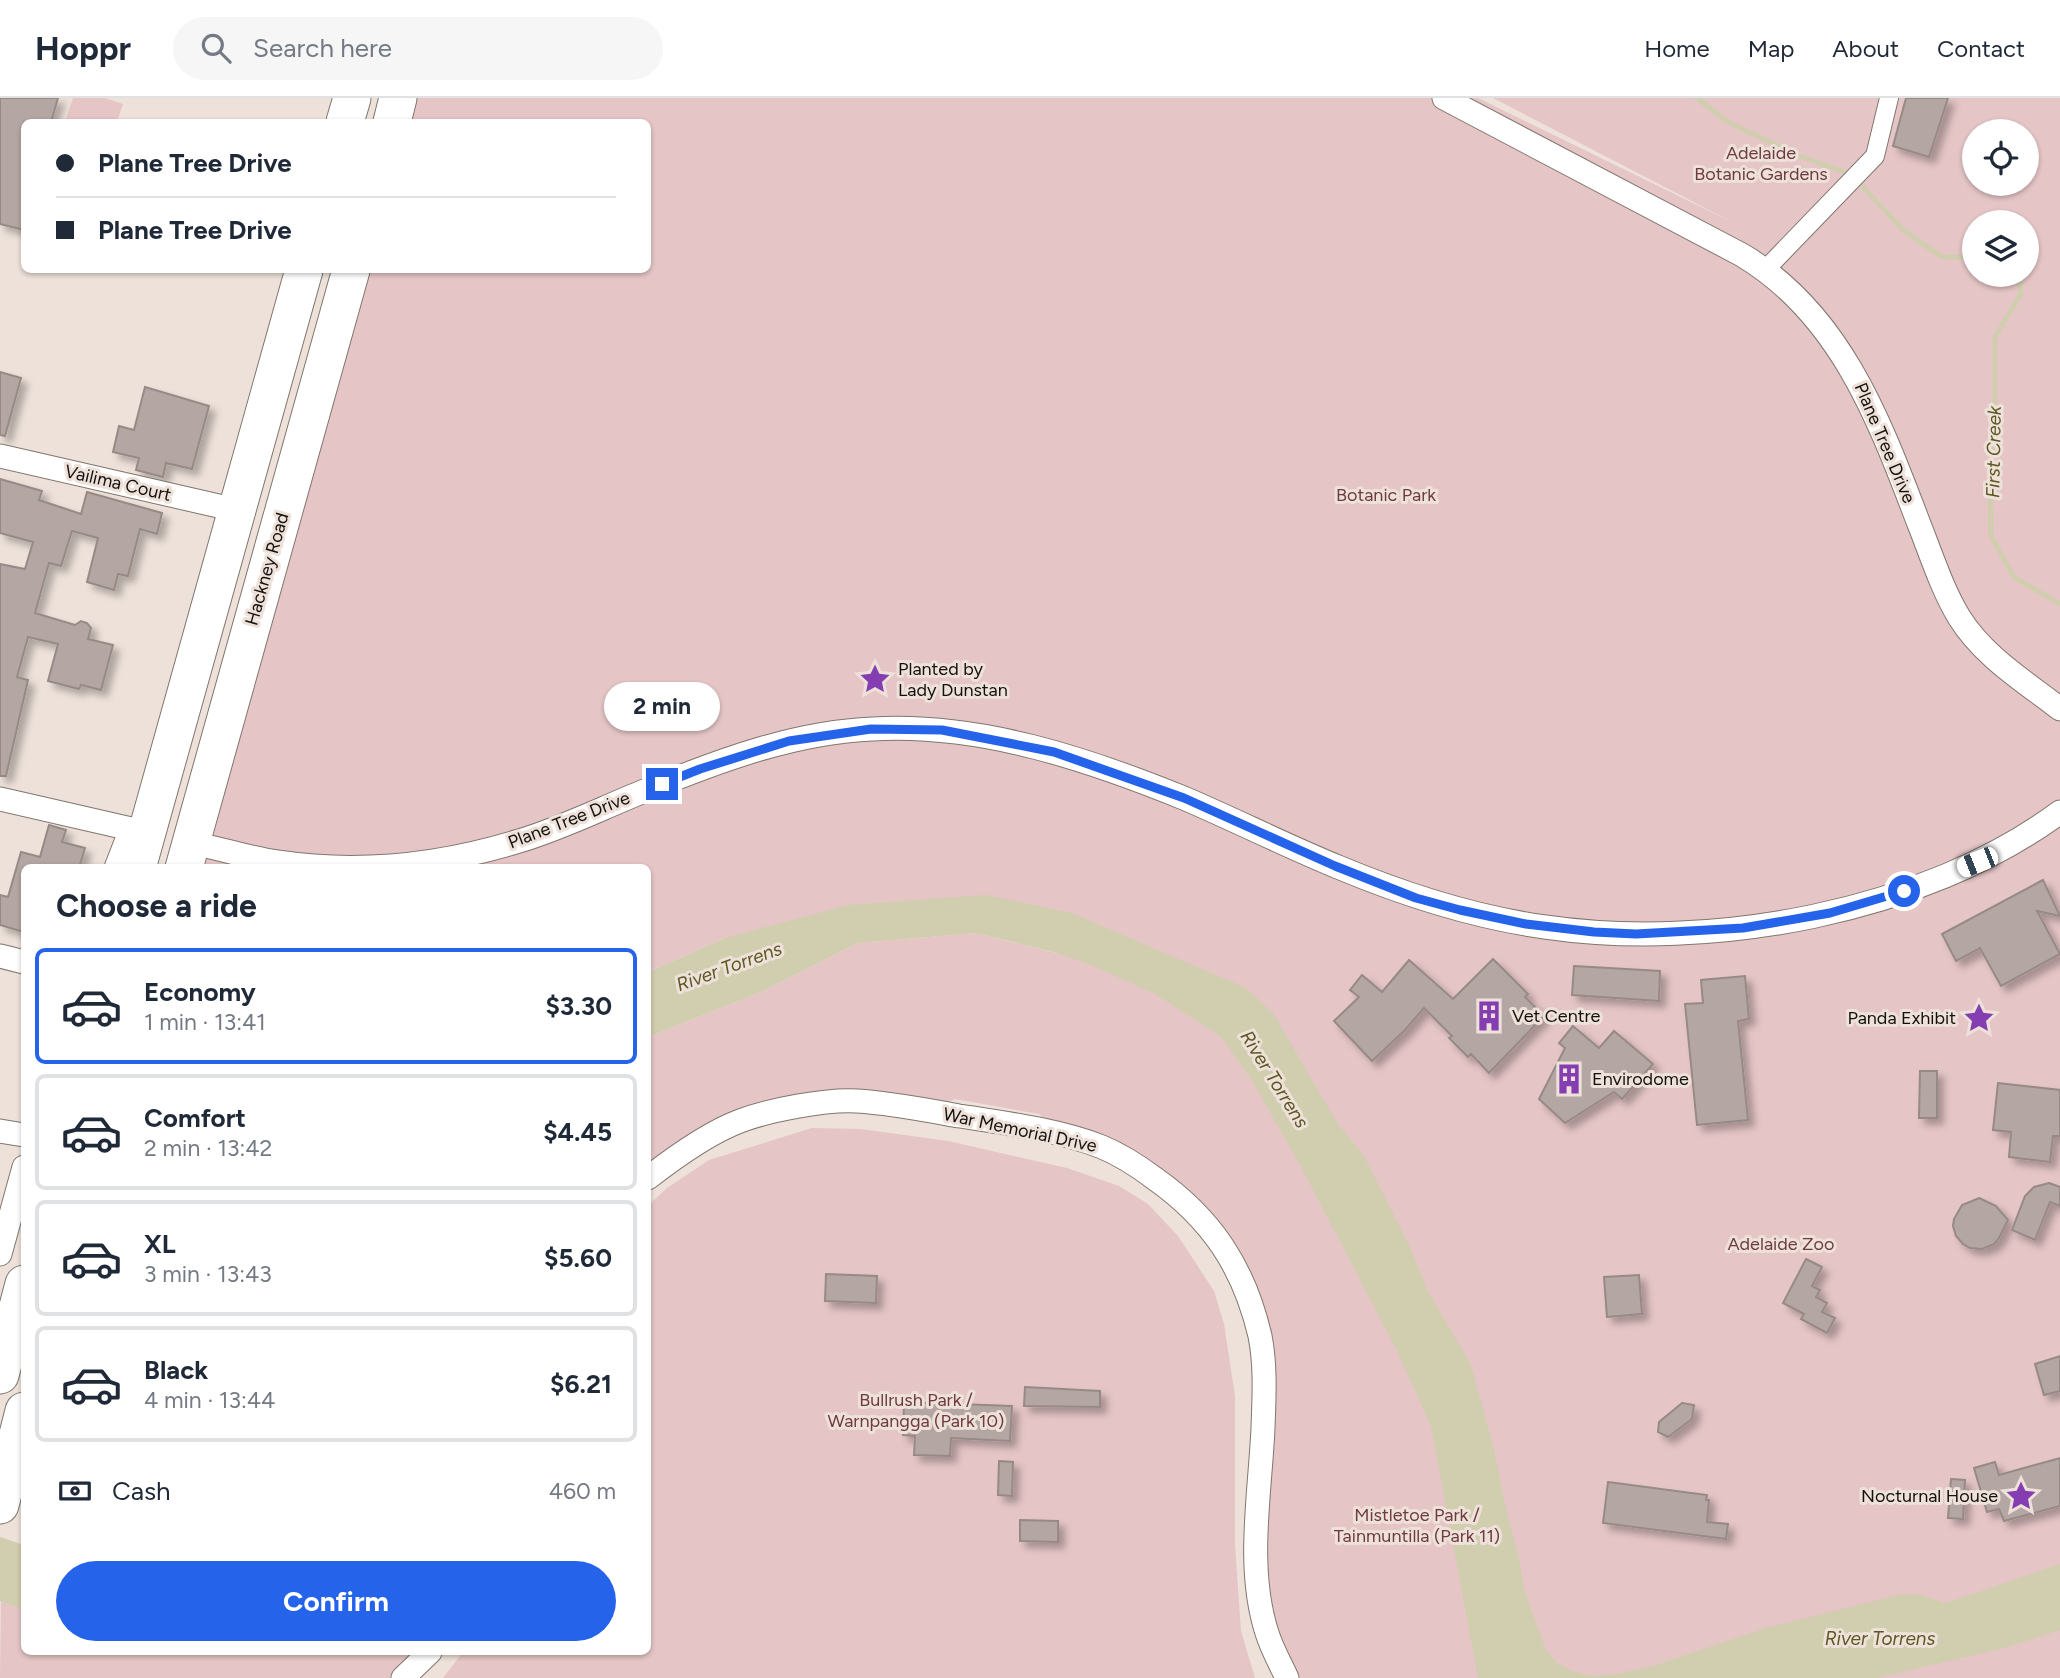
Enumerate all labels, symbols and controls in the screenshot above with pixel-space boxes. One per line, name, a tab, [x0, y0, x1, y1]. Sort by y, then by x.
search box	[173, 17, 663, 80]
text: Hoppr	[35, 29, 131, 68]
icon: search	[197, 29, 235, 67]
text: Search here	[253, 32, 392, 64]
text: Home	[1644, 34, 1710, 63]
text: Map	[1748, 34, 1794, 63]
text: About	[1832, 34, 1899, 63]
text: Contact	[1937, 34, 2025, 63]
map controls	[1962, 119, 2039, 287]
button: locate	[1962, 119, 2039, 196]
park label: Adelaide Botanic Gardens	[1694, 142, 1828, 185]
text: Plane Tree Drive	[98, 147, 292, 179]
button: layers	[1962, 210, 2039, 287]
text: Plane Tree Drive	[98, 214, 292, 246]
street label: Plane Tree Drive	[1850, 379, 1920, 507]
water label: First Creek	[1981, 405, 2006, 498]
street label: Vailima Court	[63, 460, 174, 506]
park label: Botanic Park	[1336, 484, 1436, 506]
street label: Hackney Road	[240, 510, 294, 628]
place label: Planted by Lady Dunstan	[898, 658, 1008, 701]
place icon: Planted by Lady Dunstan	[858, 662, 892, 696]
callout: 2 min	[604, 682, 720, 732]
text: 2 min	[633, 692, 691, 720]
route end	[646, 768, 678, 800]
street label: Plane Tree Drive	[505, 787, 633, 853]
car	[1954, 844, 2001, 880]
route start	[1888, 875, 1920, 907]
text: Choose a ride	[56, 887, 257, 925]
water label: River Torrens	[673, 937, 785, 996]
icon: car	[60, 975, 123, 1038]
text: Economy	[144, 976, 256, 1008]
text: $3.30	[545, 990, 612, 1022]
building icon: Vet Centre	[1472, 999, 1506, 1033]
place icon: Panda Exhibit	[1962, 1001, 1996, 1035]
place label: Vet Centre	[1512, 1005, 1601, 1027]
place label: Panda Exhibit	[1847, 1007, 1956, 1029]
text: 1 min · 13:41	[144, 1008, 266, 1036]
water label: River Torrens	[1235, 1026, 1314, 1132]
building icon: Envirodome	[1552, 1062, 1586, 1096]
place label: Envirodome	[1592, 1068, 1689, 1090]
icon: car	[60, 1101, 123, 1164]
text: Comfort	[144, 1102, 246, 1134]
street label: War Memorial Drive	[941, 1103, 1099, 1157]
text: $4.45	[543, 1116, 612, 1148]
text: 2 min · 13:42	[144, 1134, 272, 1162]
icon: car	[60, 1227, 123, 1290]
text: XL	[144, 1228, 176, 1260]
park label: Adelaide Zoo	[1728, 1233, 1835, 1255]
text: $5.60	[544, 1242, 612, 1274]
text: 3 min · 13:43	[144, 1260, 272, 1288]
icon: car	[60, 1353, 123, 1416]
text: Black	[144, 1354, 208, 1386]
text: $6.21	[550, 1368, 612, 1400]
text: 4 min · 13:44	[144, 1386, 275, 1414]
park label: Bullrush Park / Warnpangga (Park 10)	[828, 1389, 1004, 1432]
icon: cash	[56, 1472, 94, 1510]
text: Cash	[112, 1475, 171, 1507]
text: 460 m	[549, 1477, 616, 1505]
place icon: Nocturnal House	[2004, 1479, 2038, 1513]
place label: Nocturnal House	[1861, 1485, 1998, 1507]
park label: Mistletoe Park / Tainmuntilla (Park 11)	[1334, 1504, 1500, 1547]
button: Confirm	[56, 1561, 616, 1641]
water label: River Torrens	[1825, 1627, 1935, 1650]

